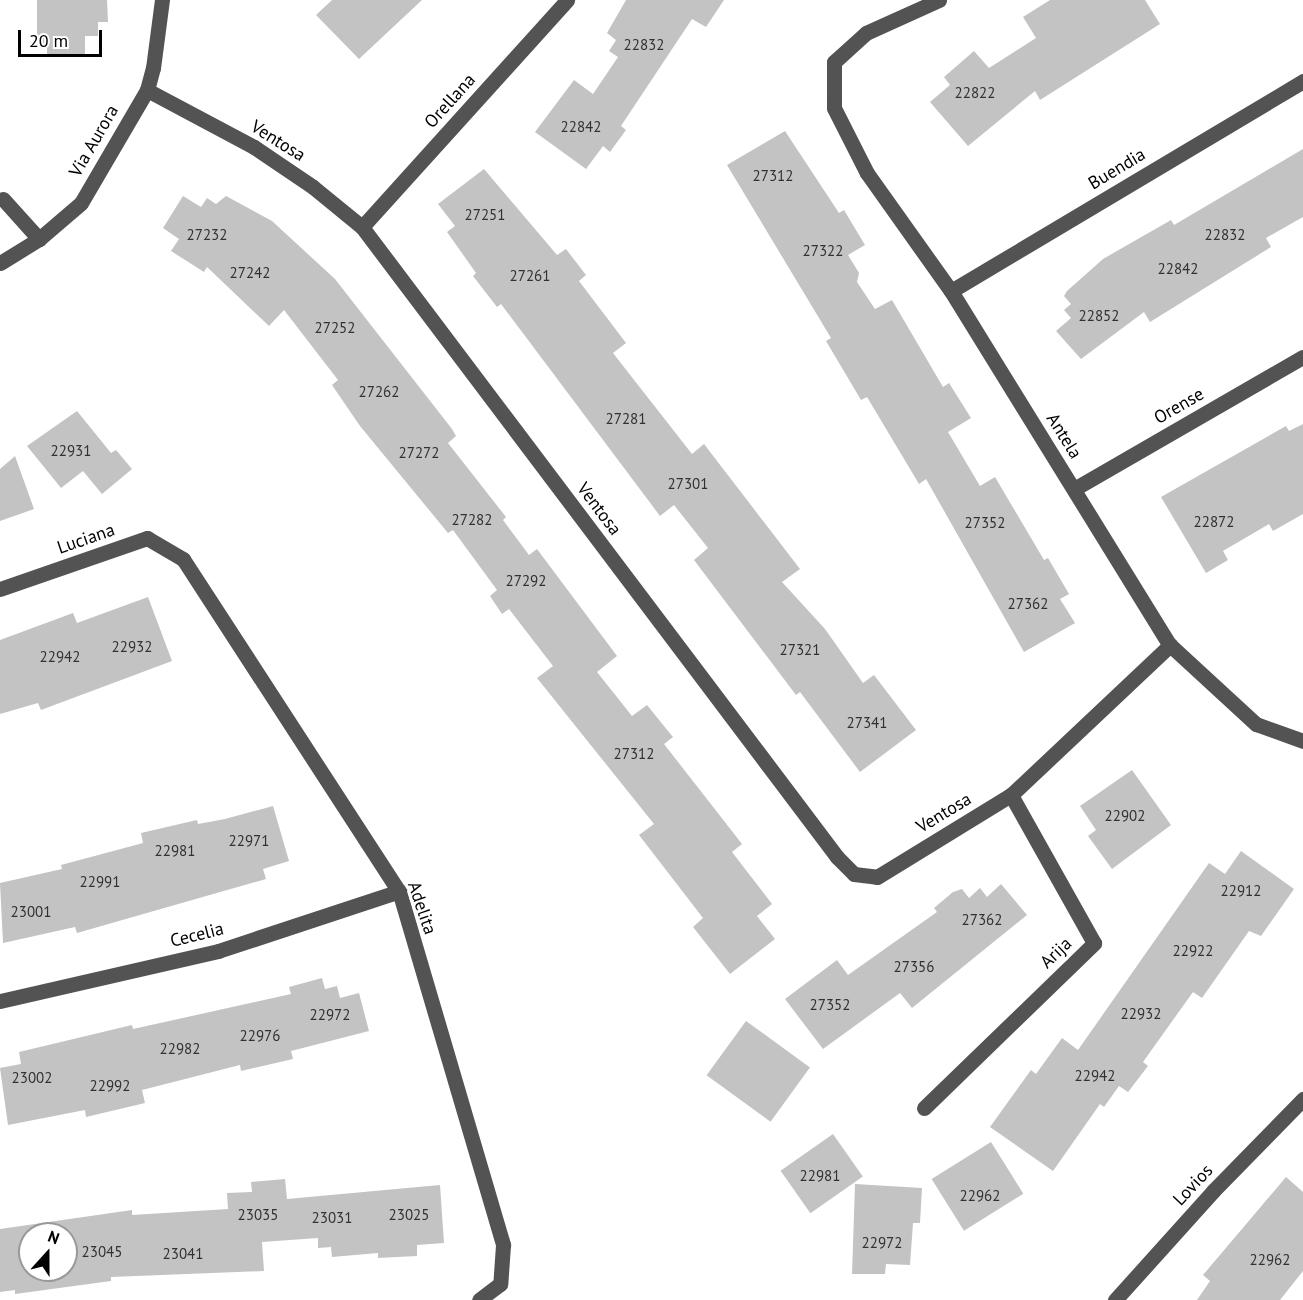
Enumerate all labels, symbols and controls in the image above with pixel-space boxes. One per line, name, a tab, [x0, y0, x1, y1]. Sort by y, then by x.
scale bar	[21, 18, 105, 56]
text: 20 m	[29, 29, 68, 52]
house number: 22832	[624, 36, 664, 54]
street label: Orellana	[420, 69, 480, 133]
house number: 22822	[955, 84, 995, 102]
street label: Via Aurora	[65, 101, 123, 181]
street label: Ventosa	[247, 116, 309, 166]
house number: 22842	[561, 118, 601, 136]
street label: Buendia	[1085, 144, 1149, 194]
house number: 27312	[753, 167, 793, 185]
house number: 27251	[465, 206, 505, 224]
house number: 27232	[187, 226, 227, 244]
house number: 22832	[1205, 226, 1245, 244]
house number: 27322	[803, 242, 843, 260]
house number: 22842	[1158, 260, 1198, 278]
house number: 27242	[230, 264, 270, 282]
house number: 27261	[510, 267, 550, 285]
house number: 22852	[1079, 307, 1119, 325]
house number: 27252	[315, 319, 355, 337]
house number: 27262	[359, 383, 399, 401]
street label: Orense	[1150, 383, 1208, 429]
street label: Antela	[1042, 409, 1086, 463]
house number: 27281	[606, 410, 646, 428]
house number: 22931	[51, 442, 91, 460]
house number: 27272	[399, 444, 439, 462]
house number: 27301	[668, 475, 708, 493]
street label: Ventosa	[572, 478, 626, 540]
house number: 27282	[452, 511, 492, 529]
house number: 22872	[1194, 513, 1234, 531]
house number: 27352	[965, 514, 1005, 532]
street label: Luciana	[54, 519, 118, 559]
house number: 27292	[506, 572, 546, 590]
house number: 27362	[1008, 595, 1048, 613]
house number: 22932	[112, 638, 152, 656]
house number: 27321	[780, 641, 820, 659]
house number: 22942	[40, 648, 80, 666]
house number: 27341	[847, 714, 887, 732]
house number: 27312	[614, 745, 654, 763]
street label: Ventosa	[913, 788, 975, 838]
house number: 22902	[1105, 807, 1145, 825]
house number: 22971	[229, 832, 269, 850]
house number: 22981	[155, 842, 195, 860]
house number: 22991	[80, 873, 120, 891]
street label: Adelita	[403, 879, 441, 937]
house number: 22912	[1221, 882, 1261, 900]
house number: 23001	[11, 903, 51, 921]
house number: 27362	[962, 911, 1002, 929]
street label: Cecelia	[168, 918, 226, 952]
street label: Arija	[1036, 933, 1076, 973]
house number: 22922	[1173, 942, 1213, 960]
house number: 27356	[894, 958, 934, 976]
house number: 27352	[810, 996, 850, 1014]
house number: 22932	[1121, 1005, 1161, 1023]
house number: 22972	[310, 1006, 350, 1024]
house number: 22976	[240, 1027, 280, 1045]
house number: 22982	[160, 1040, 200, 1058]
house number: 22942	[1075, 1067, 1115, 1085]
house number: 23002	[12, 1069, 52, 1087]
house number: 22992	[90, 1077, 130, 1095]
street label: Lovios	[1169, 1160, 1217, 1210]
house number: 22981	[800, 1167, 840, 1185]
house number: 22962	[960, 1187, 1000, 1205]
house number: 23035	[238, 1206, 278, 1224]
house number: 23025	[389, 1206, 429, 1224]
house number: 23031	[312, 1209, 352, 1227]
north arrow	[18, 1222, 78, 1282]
text: N	[45, 1226, 62, 1248]
house number: 22972	[862, 1234, 902, 1252]
house number: 23045	[82, 1243, 122, 1261]
house number: 23041	[163, 1245, 203, 1263]
house number: 22962	[1250, 1251, 1290, 1269]

